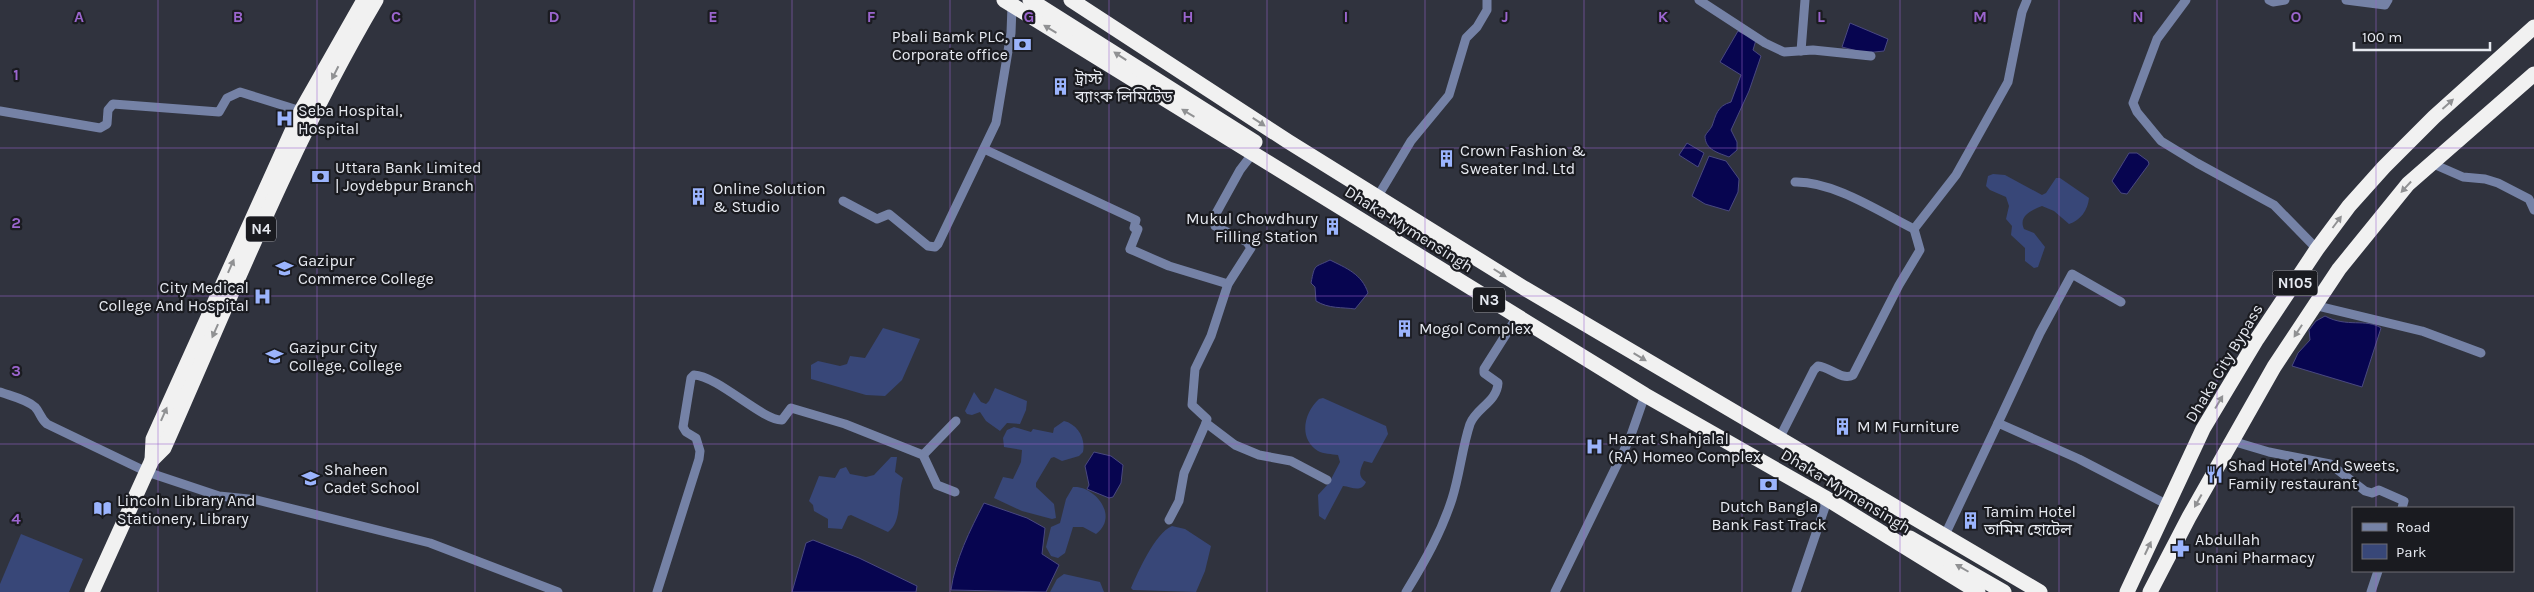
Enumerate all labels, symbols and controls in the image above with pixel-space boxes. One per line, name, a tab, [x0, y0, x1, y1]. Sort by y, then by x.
text: A	[74, 7, 84, 26]
text: B	[233, 7, 243, 26]
text: C	[391, 7, 401, 26]
text: D	[549, 7, 560, 26]
text: E	[708, 7, 718, 26]
text: F	[867, 7, 876, 26]
text: G	[1024, 7, 1034, 26]
text: H	[1182, 7, 1194, 26]
text: I	[1344, 7, 1348, 26]
text: J	[1501, 7, 1509, 26]
text: K	[1658, 7, 1669, 26]
text: L	[1817, 7, 1825, 26]
text: M	[1973, 7, 1987, 26]
text: N	[2132, 7, 2144, 26]
text: O	[2291, 7, 2302, 26]
scale bar	[2354, 20, 2490, 52]
one-way arrow	[1043, 24, 1056, 33]
place label: Pbali Bamk PLC, Corporate office	[892, 27, 1008, 64]
text: 100 m	[2362, 28, 2402, 46]
bank icon: Pbali Bamk PLC, Corporate office	[1012, 35, 1032, 55]
one-way arrow	[1114, 51, 1127, 61]
text: 1	[13, 65, 19, 84]
one-way arrow	[331, 66, 339, 80]
place label: ট্রাস্ট ব্যাংক লিমিটেড	[1074, 69, 1173, 106]
building icon: ট্রাস্ট ব্যাংক লিমিটেড	[1051, 77, 1071, 97]
one-way arrow	[2442, 98, 2454, 110]
place label: Seba Hospital, Hospital	[298, 101, 403, 138]
hospital icon: Seba Hospital, Hospital	[274, 109, 294, 129]
one-way arrow	[1182, 109, 1195, 118]
one-way arrow	[1252, 117, 1265, 127]
place label: Crown Fashion & Sweater Ind. Ltd	[1460, 141, 1586, 178]
building icon: Crown Fashion & Sweater Ind. Ltd	[1436, 149, 1456, 169]
place label: Uttara Bank Limited | Joydebpur Branch	[335, 158, 482, 195]
bank icon: Uttara Bank Limited | Joydebpur Branch	[311, 166, 331, 186]
place label: Online Solution & Studio	[713, 179, 826, 216]
one-way arrow	[2400, 181, 2412, 193]
street label: Dhaka-Mymensingh	[1341, 182, 1477, 276]
building icon: Online Solution & Studio	[689, 187, 709, 207]
place label: Mukul Chowdhury Filling Station	[1186, 209, 1319, 246]
text: 2	[11, 213, 21, 232]
road number: N4	[246, 216, 276, 242]
one-way arrow	[2332, 216, 2343, 229]
building icon: Mukul Chowdhury Filling Station	[1322, 217, 1342, 237]
place label: Gazipur Commerce College	[298, 251, 434, 288]
one-way arrow	[228, 259, 236, 273]
school or university icon: Gazipur Commerce College	[274, 259, 294, 279]
one-way arrow	[1493, 269, 1507, 278]
road number: N105	[2272, 270, 2318, 296]
place label: City Medical College And Hospital	[99, 278, 249, 315]
hospital icon: City Medical College And Hospital	[253, 286, 273, 306]
road number: N3	[1473, 288, 1505, 312]
street label: Dhaka City Bypass	[2181, 300, 2267, 426]
building icon: Mogol Complex	[1395, 318, 1415, 338]
place label: Mogol Complex	[1419, 319, 1531, 338]
one-way arrow	[211, 324, 219, 338]
one-way arrow	[2293, 324, 2302, 337]
place label: Gazipur City College, College	[289, 338, 402, 375]
school or university icon: Gazipur City College, College	[265, 346, 285, 366]
one-way arrow	[1633, 352, 1646, 361]
text: 3	[11, 361, 21, 380]
one-way arrow	[2215, 396, 2224, 409]
one-way arrow	[161, 407, 169, 421]
building icon: M M Furniture	[1833, 416, 1853, 436]
place label: M M Furniture	[1857, 417, 1959, 436]
place label: Hazrat Shahjalal (RA) Homeo Complex	[1608, 429, 1761, 466]
hospital icon: Hazrat Shahjalal (RA) Homeo Complex	[1584, 437, 1604, 457]
street label: Dhaka-Mymensingh	[1778, 445, 1914, 537]
place label: Shad Hotel And Sweets, Family restaurant	[2228, 456, 2399, 493]
place label: Shaheen Cadet School	[324, 460, 420, 497]
restaurant icon: Shad Hotel And Sweets, Family restaurant	[2204, 464, 2224, 484]
school or university icon: Shaheen Cadet School	[300, 468, 320, 488]
bank icon: Dutch Bangla Bank Fast Track	[1759, 475, 1779, 495]
place label: Lincoln Library And Stationery, Library	[117, 491, 256, 528]
one-way arrow	[2194, 495, 2203, 508]
place label: Dutch Bangla Bank Fast Track	[1712, 497, 1826, 534]
library icon: Lincoln Library And Stationery, Library	[93, 499, 113, 519]
place label: Tamim Hotel তামিম হোটেল	[1983, 502, 2076, 539]
legend	[2352, 507, 2514, 572]
text: 4	[11, 509, 21, 528]
building icon: Tamim Hotel তামিম হোটেল	[1960, 510, 1980, 530]
text: Road	[2396, 518, 2431, 536]
place label: Abdullah Unani Pharmacy	[2195, 530, 2315, 567]
pharmacy icon: Abdullah Unani Pharmacy	[2171, 538, 2191, 558]
one-way arrow	[2144, 541, 2152, 555]
text: Park	[2396, 543, 2426, 561]
one-way arrow	[1954, 564, 1969, 572]

